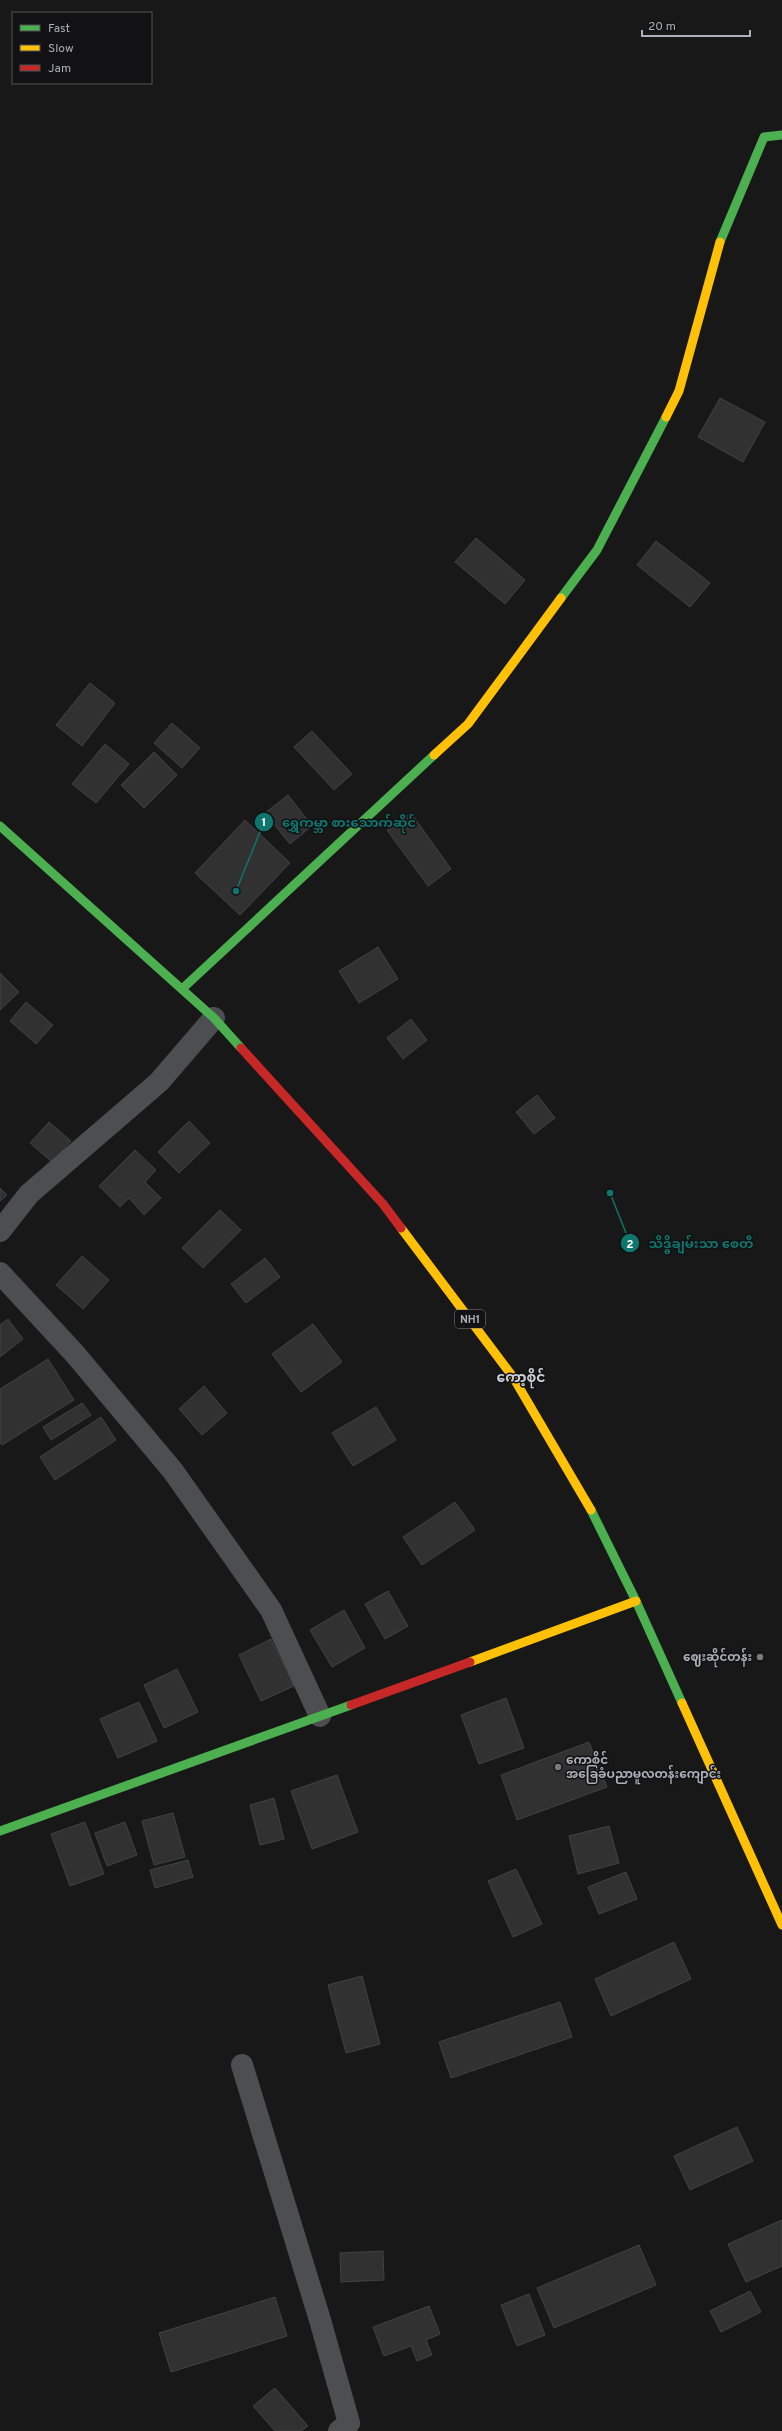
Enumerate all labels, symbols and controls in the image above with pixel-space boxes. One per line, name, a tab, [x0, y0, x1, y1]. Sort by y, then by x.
legend	[12, 12, 152, 84]
scale bar	[642, 12, 750, 38]
text: 20 m	[648, 19, 676, 35]
text: Fast	[48, 21, 70, 37]
text: Slow	[48, 41, 74, 57]
text: Jam	[48, 61, 71, 77]
callout: ရွှေကမ္ဘာ စားသောက်ဆိုင်	[254, 810, 424, 835]
text: ရွှေကမ္ဘာ စားသောက်ဆိုင်	[282, 813, 416, 834]
text: 1	[262, 815, 266, 831]
callout: သိဒ္ဓိချမ်းသာ စေတီ	[620, 1231, 761, 1256]
text: သိဒ္ဓိချမ်းသာ စေတီ	[648, 1234, 754, 1255]
text: 2	[626, 1237, 634, 1253]
road number: NH1	[455, 1310, 485, 1328]
district label: ကော့စိုင်	[496, 1367, 546, 1389]
place label: ဈေးဆိုင်တန်း	[683, 1647, 752, 1668]
marker: ဈေးဆိုင်တန်း	[755, 1652, 765, 1662]
place label: ကော့စိုင် အခြေခံပညာမူလတန်းကျောင်း	[566, 1750, 721, 1785]
marker: ကော့စိုင် အခြေခံပညာမူလတန်းကျောင်း	[553, 1762, 563, 1772]

